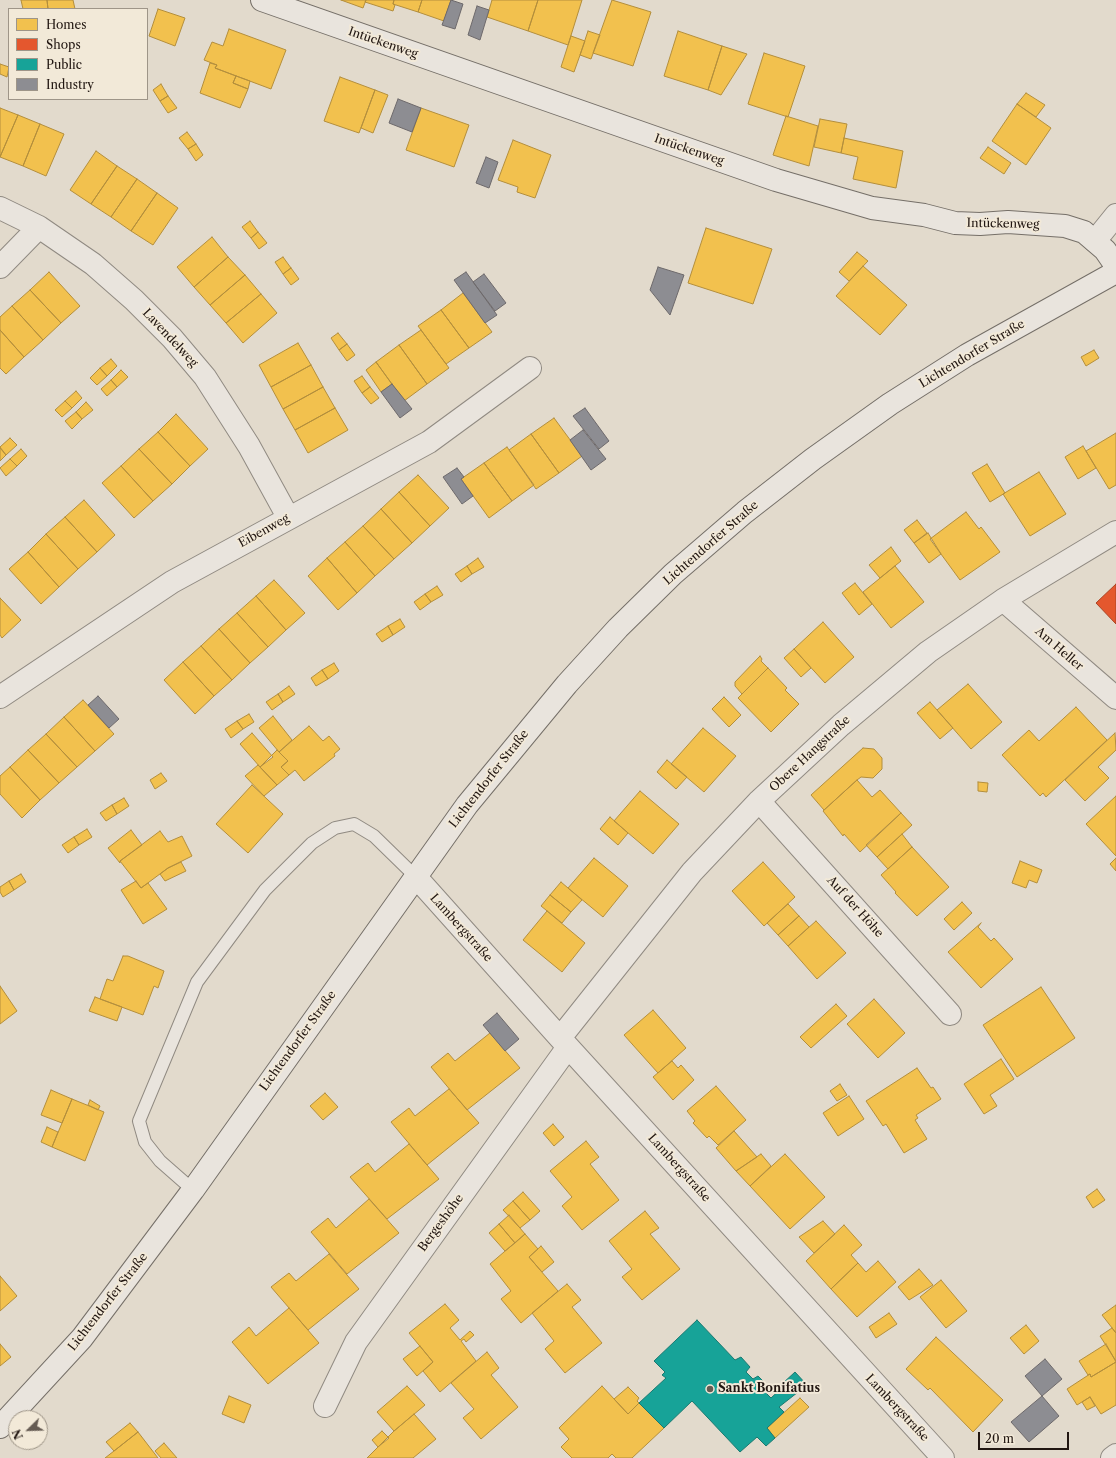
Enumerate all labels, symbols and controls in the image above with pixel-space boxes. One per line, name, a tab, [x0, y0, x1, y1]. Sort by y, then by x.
legend	[8, 8, 148, 100]
text: Homes	[46, 17, 86, 32]
street label: Intückenweg	[346, 24, 420, 62]
text: Shops	[46, 37, 81, 52]
text: Public	[46, 57, 82, 72]
text: Industry	[46, 77, 94, 92]
street label: Intückenweg	[652, 131, 726, 169]
street label: Intückenweg	[966, 216, 1040, 232]
street label: Lavendelweg	[139, 306, 201, 370]
street label: Lichtendorfer Straße	[917, 317, 1027, 391]
street label: Lichtendorfer Straße	[661, 498, 761, 588]
street label: Eibenweg	[236, 511, 292, 551]
street label: Am Heller	[1032, 624, 1086, 674]
street label: Obere Hangstraße	[767, 713, 853, 795]
street label: Lichtendorfer Straße	[446, 727, 532, 831]
street label: Auf der Höhe	[824, 873, 886, 941]
street label: Lambergstraße	[427, 891, 495, 965]
street label: Lichtendorfer Straße	[257, 988, 339, 1094]
street label: Lambergstraße	[645, 1131, 713, 1205]
street label: Bergeshöhe	[415, 1191, 467, 1255]
street label: Lichtendorfer Straße	[65, 1250, 151, 1354]
street label: Lambergstraße	[862, 1371, 932, 1445]
place label: Sankt Bonifatius	[718, 1382, 820, 1396]
marker: Sankt Bonifatius	[705, 1384, 715, 1394]
north arrow	[8, 1410, 48, 1450]
scale bar	[980, 1424, 1071, 1450]
text: N	[10, 1427, 26, 1441]
text: 20 m	[985, 1431, 1014, 1446]

